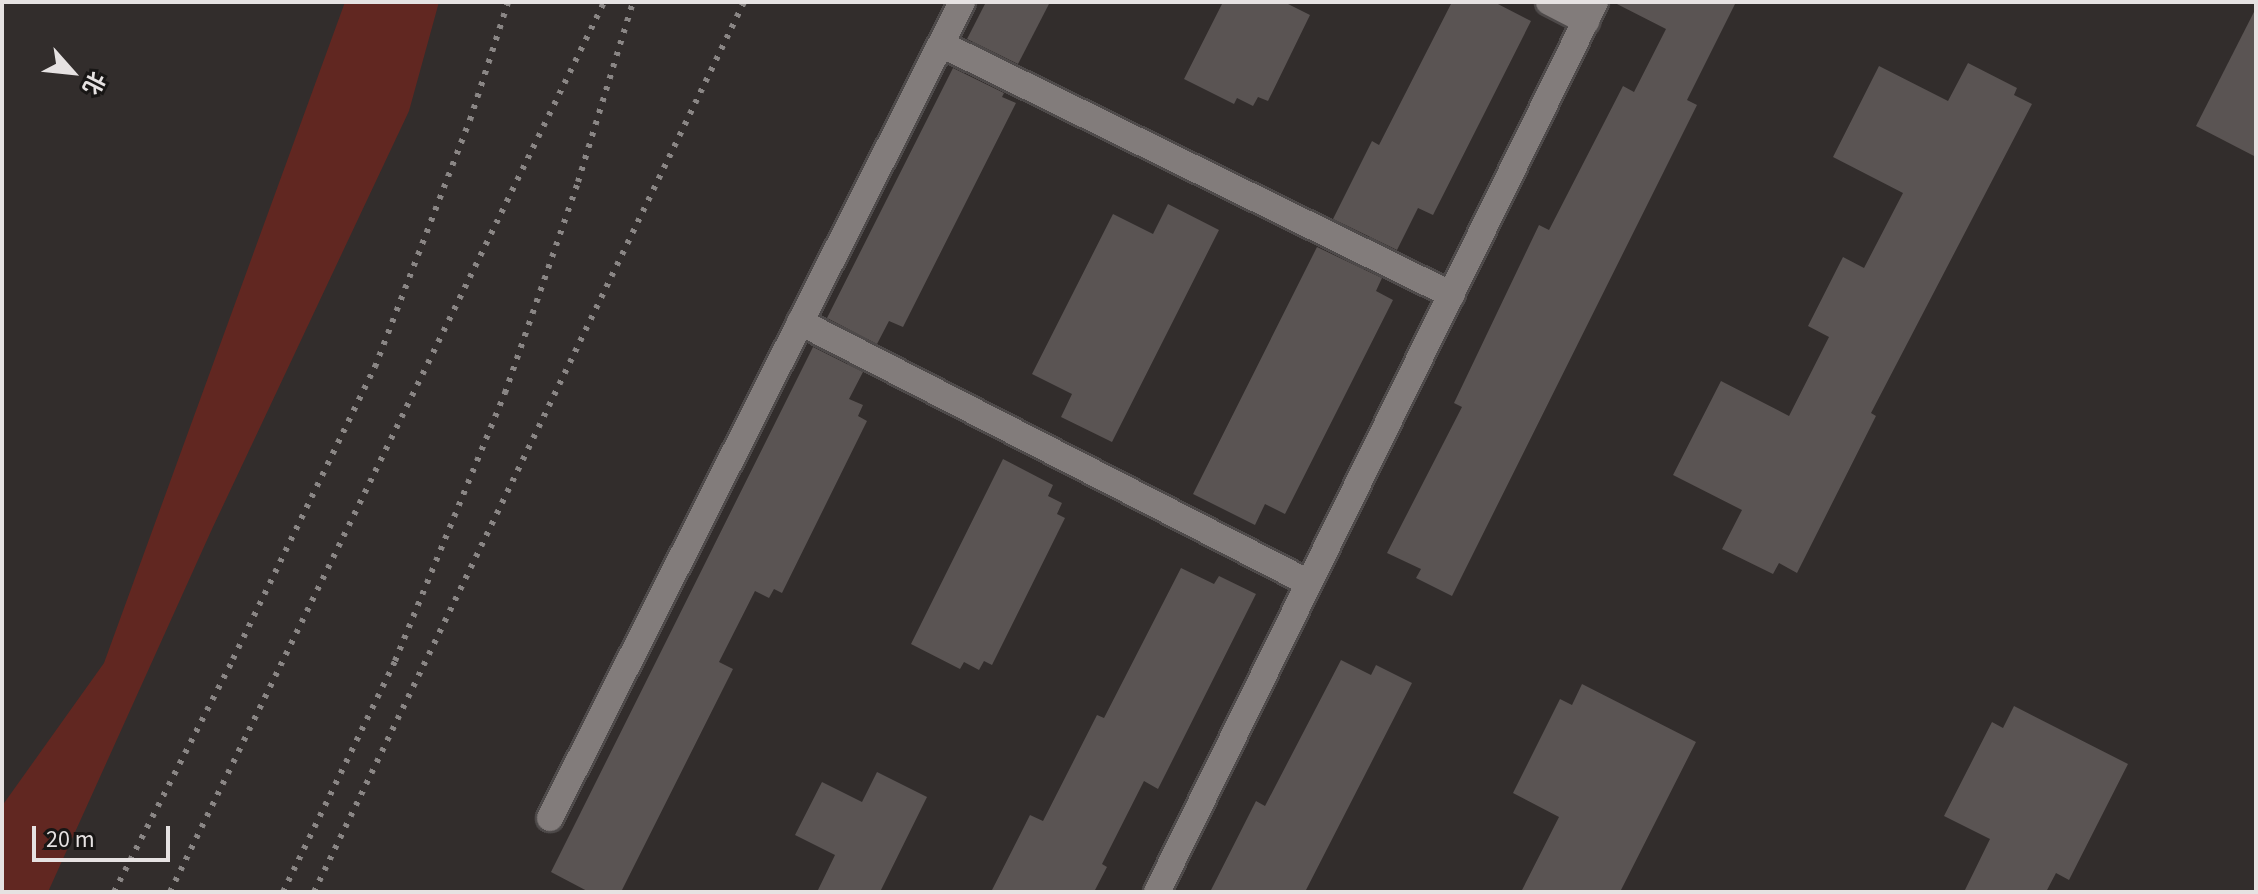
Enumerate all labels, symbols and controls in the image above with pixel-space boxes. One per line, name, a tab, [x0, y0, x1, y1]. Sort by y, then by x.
north arrow	[32, 32, 112, 112]
text: 北	[74, 66, 113, 100]
scale bar	[36, 810, 174, 860]
text: 20 m	[46, 822, 95, 857]

